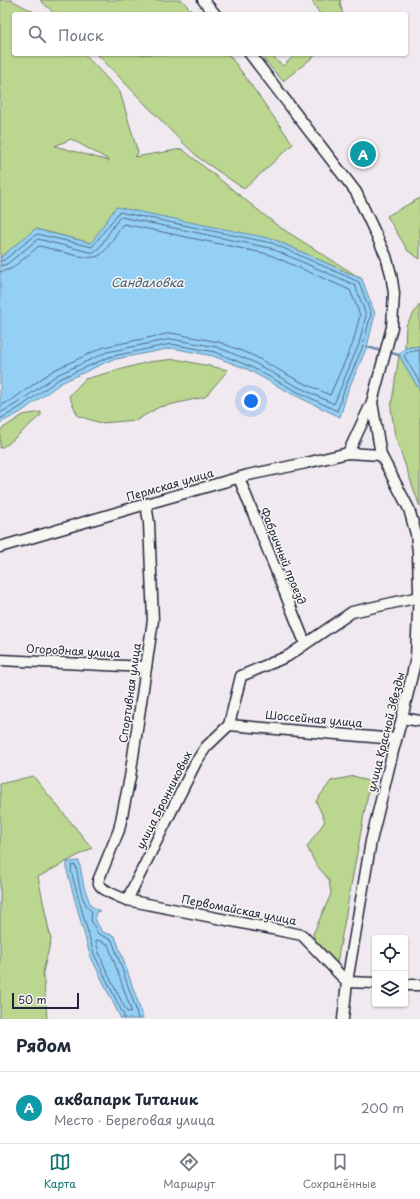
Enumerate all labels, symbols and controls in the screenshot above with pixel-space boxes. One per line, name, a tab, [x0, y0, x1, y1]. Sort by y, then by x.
search box	[12, 12, 408, 56]
icon: search	[26, 23, 48, 45]
text: Поиск	[58, 23, 104, 46]
pin: A	[350, 139, 376, 169]
water label: Сандаловка	[111, 273, 184, 291]
your location	[241, 391, 261, 411]
street label: Пермская улица	[124, 464, 216, 505]
street label: Фабричный проезд	[256, 505, 311, 607]
street label: Огородная улица	[26, 640, 121, 661]
street label: Спортивная улица	[114, 642, 145, 744]
street label: улица Красной Звезды	[362, 670, 409, 794]
street label: Шоссейная улица	[265, 706, 363, 731]
street label: улица Бронниковых	[131, 747, 196, 852]
street label: Первомайская улица	[180, 890, 298, 929]
map controls	[372, 935, 408, 1007]
button: locate	[372, 935, 408, 971]
button: layers	[372, 971, 408, 1007]
scale bar	[12, 991, 79, 1010]
text: 50 m	[18, 991, 47, 1008]
text: Рядом	[16, 1032, 71, 1058]
text: аквапарк Титаник	[54, 1087, 198, 1110]
text: A	[24, 1098, 34, 1117]
text: 200 m	[361, 1098, 404, 1117]
text: Место · Береговая улица	[54, 1110, 215, 1129]
tab: Карта	[44, 1151, 76, 1192]
tab: Маршрут	[163, 1151, 215, 1192]
tab: Сохранённые	[303, 1151, 376, 1192]

